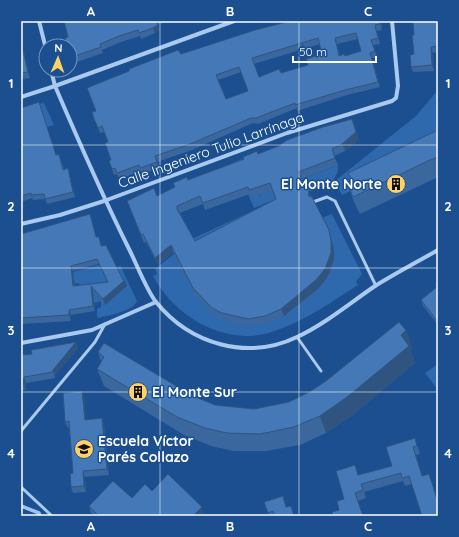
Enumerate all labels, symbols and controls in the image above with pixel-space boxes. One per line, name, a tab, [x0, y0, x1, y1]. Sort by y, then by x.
text: A	[87, 3, 96, 19]
text: B	[226, 3, 234, 19]
text: C	[364, 3, 372, 19]
north arrow	[38, 38, 78, 78]
scale bar	[293, 38, 376, 64]
text: N	[54, 41, 63, 55]
text: 50 m	[299, 44, 327, 59]
text: 1	[8, 75, 14, 91]
text: 1	[445, 75, 451, 91]
street label: Calle Ingeniero Tulio Larrínaga	[116, 108, 306, 192]
building icon: El Monte Norte	[385, 173, 407, 195]
place label: El Monte Norte	[281, 175, 382, 193]
text: 2	[7, 198, 15, 214]
text: 2	[444, 198, 452, 214]
text: 3	[8, 322, 15, 338]
text: 3	[445, 322, 452, 338]
building icon: El Monte Sur	[127, 381, 149, 403]
place label: El Monte Sur	[152, 383, 237, 401]
place label: Escuela Víctor Parés Collazo	[98, 432, 194, 466]
school or university icon: Escuela Víctor Parés Collazo	[73, 438, 95, 460]
text: 4	[7, 445, 15, 461]
text: 4	[444, 445, 452, 461]
text: A	[87, 518, 96, 534]
text: B	[226, 518, 234, 534]
text: C	[364, 518, 372, 534]

